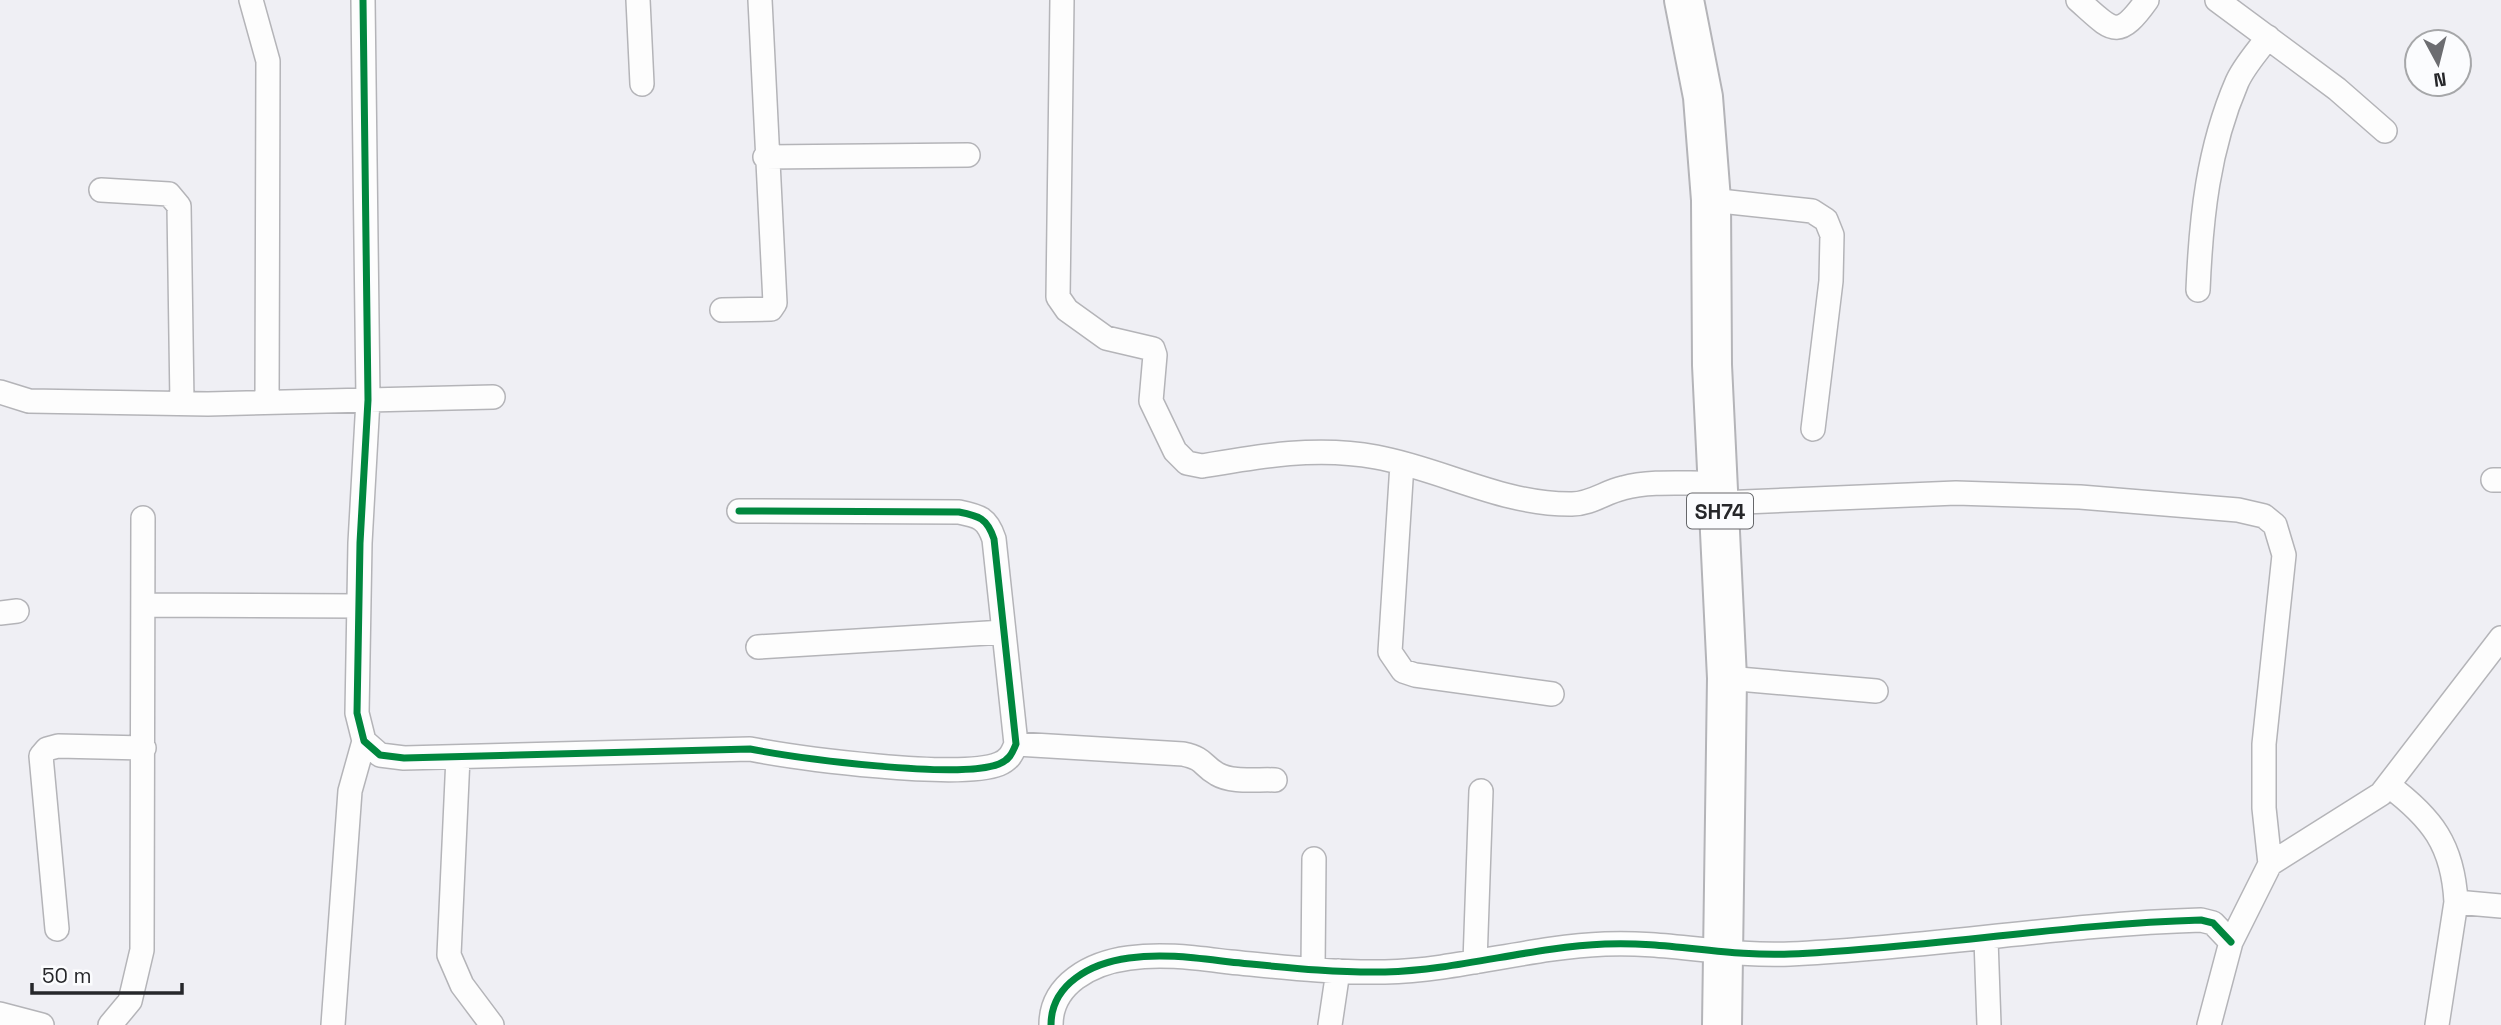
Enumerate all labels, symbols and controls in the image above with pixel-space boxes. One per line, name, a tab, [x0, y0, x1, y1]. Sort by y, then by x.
north arrow	[2403, 28, 2473, 98]
text: N	[2432, 66, 2448, 93]
road number: SH74	[1687, 494, 1753, 528]
scale bar	[32, 951, 182, 995]
text: 50 m	[42, 962, 92, 989]

